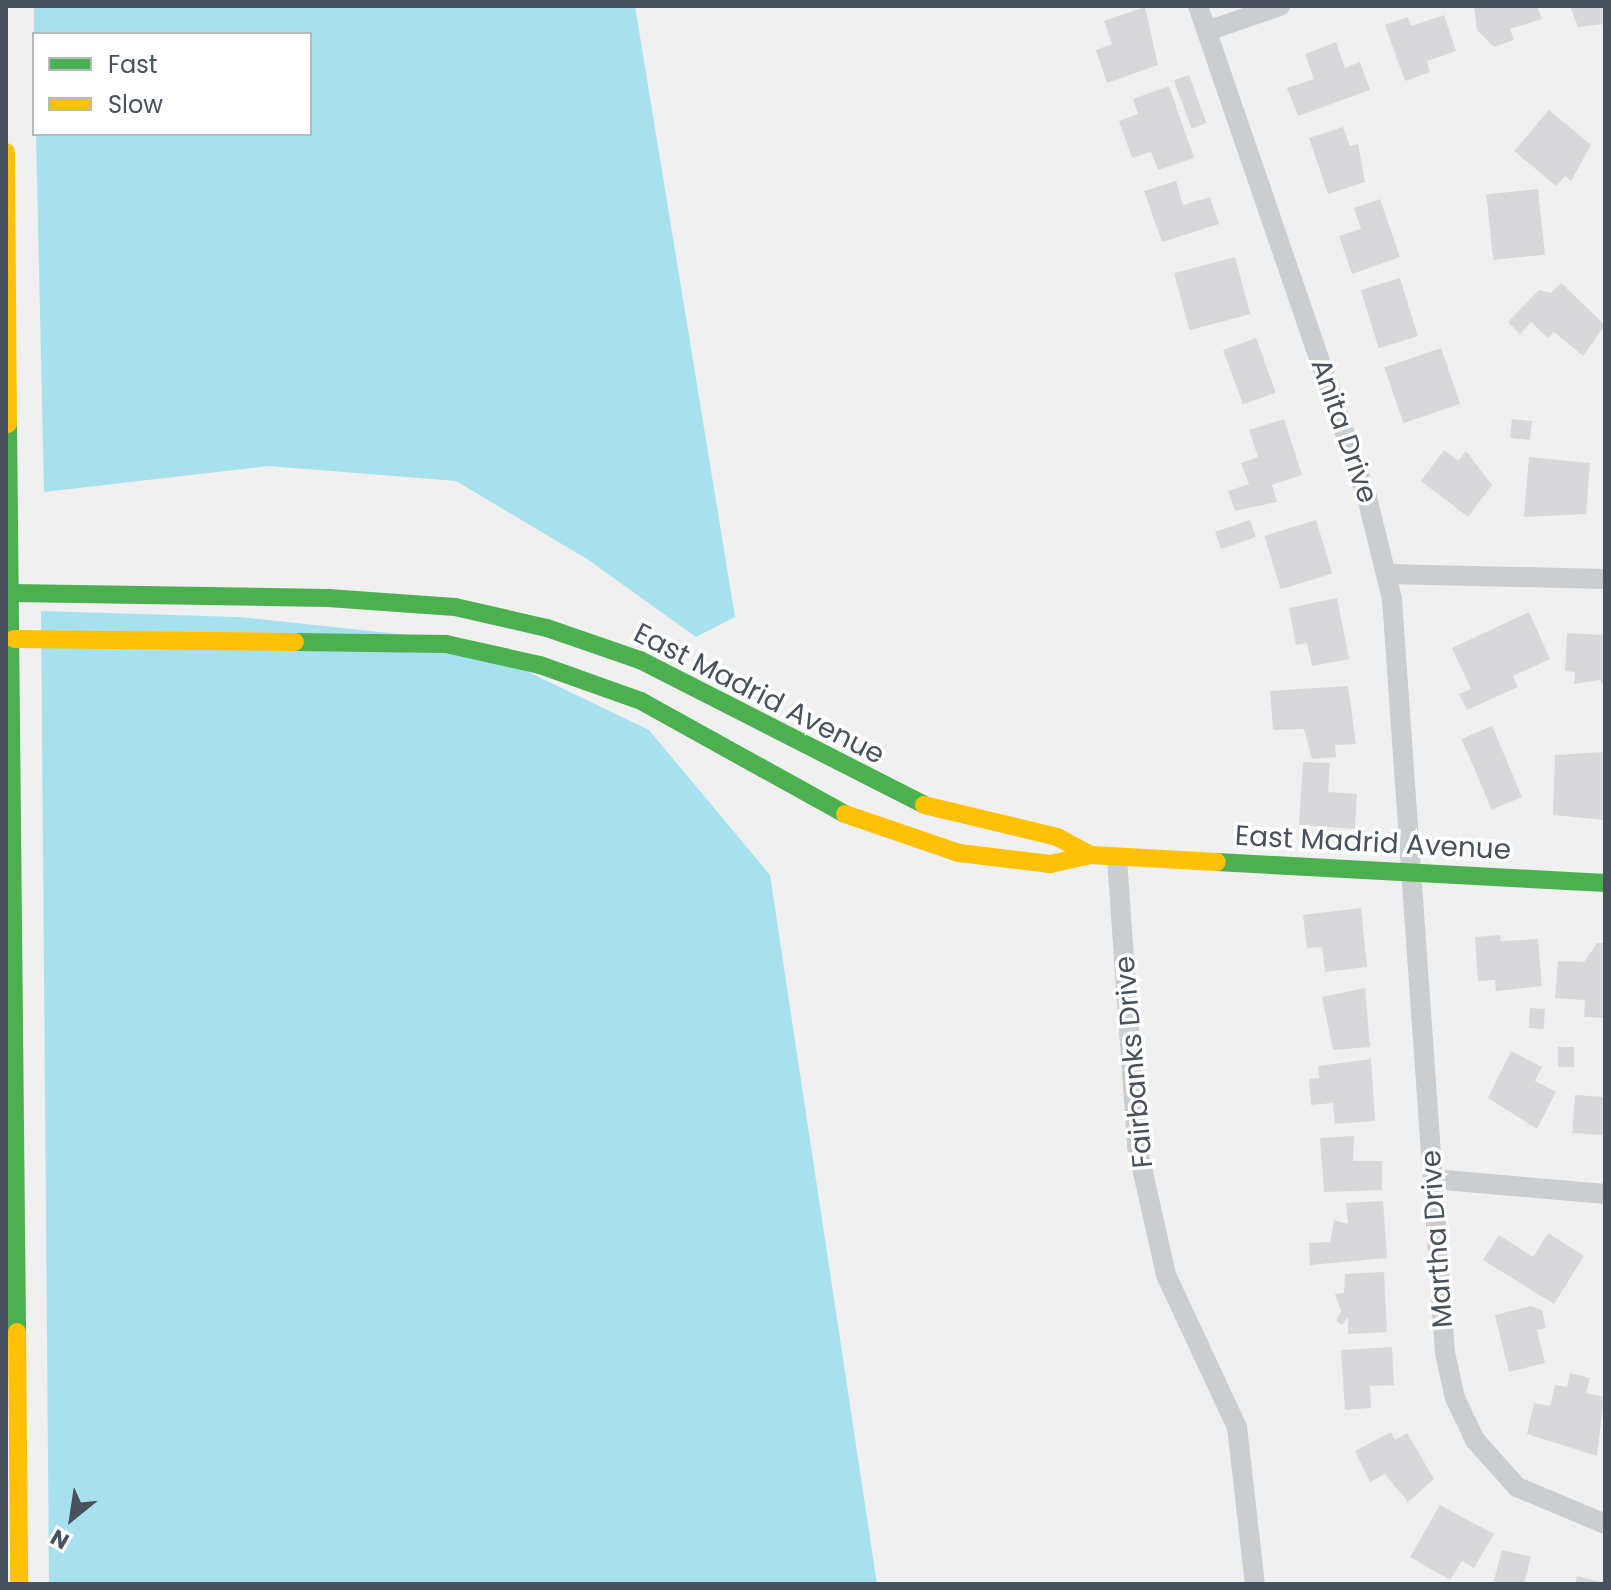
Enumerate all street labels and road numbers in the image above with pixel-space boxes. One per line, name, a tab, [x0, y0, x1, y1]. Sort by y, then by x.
street label: Anita Drive	[1304, 354, 1384, 508]
street label: East Madrid Avenue	[628, 616, 890, 772]
street label: East Madrid Avenue	[1234, 819, 1512, 867]
street label: Fairbanks Drive	[1108, 955, 1160, 1169]
street label: Martha Drive	[1414, 1149, 1460, 1329]

